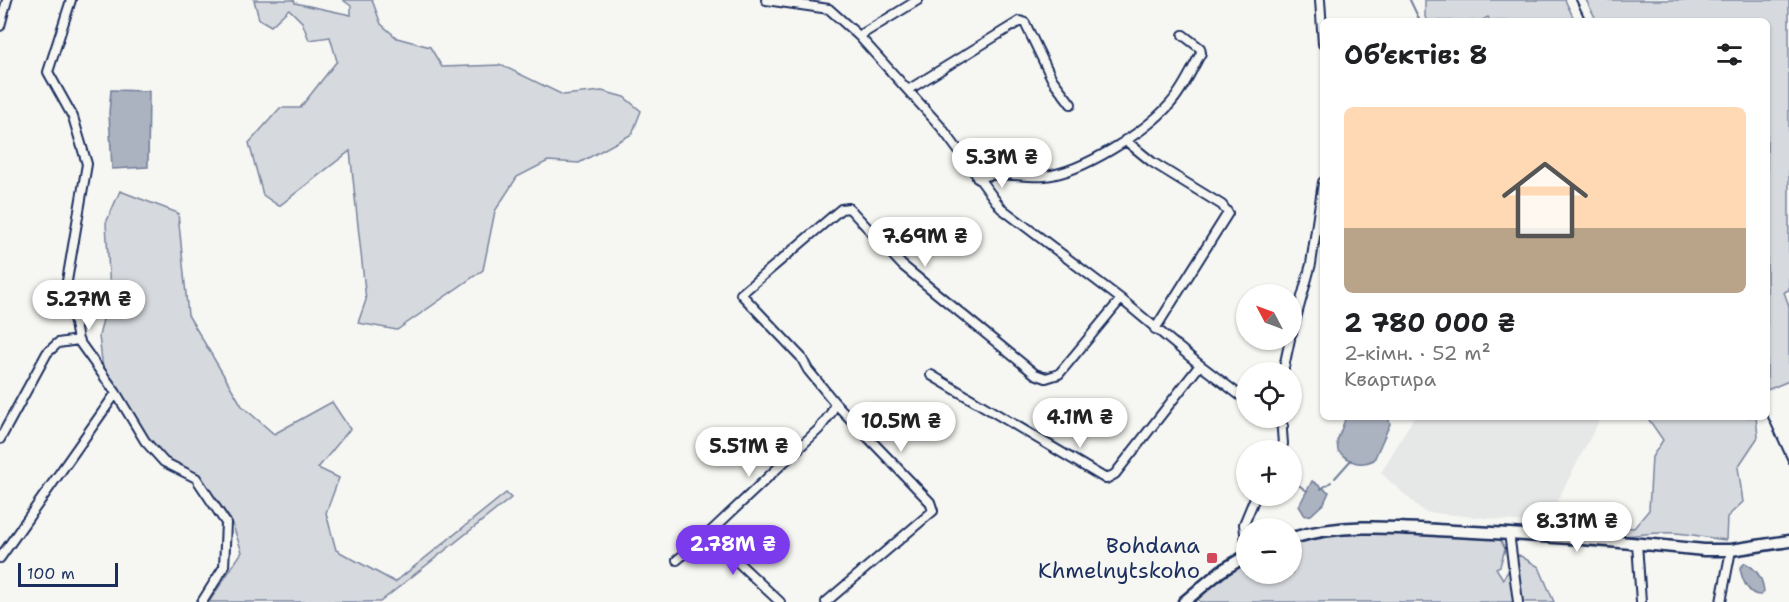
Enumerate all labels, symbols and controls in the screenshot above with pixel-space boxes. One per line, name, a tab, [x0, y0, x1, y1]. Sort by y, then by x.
text: Об’єктів: 8	[1344, 37, 1487, 72]
icon: filters	[1713, 38, 1746, 71]
pin: 5.3M ₴	[953, 138, 1051, 189]
text: 5.3M ₴	[966, 144, 1038, 170]
icon: home	[1491, 146, 1599, 254]
pin: 7.69M ₴	[870, 217, 980, 268]
text: 7.69M ₴	[882, 223, 968, 249]
pin: 5.27M ₴	[34, 280, 144, 331]
north arrow	[1236, 284, 1302, 350]
map controls	[1236, 284, 1302, 584]
text: 5.27M ₴	[46, 286, 132, 312]
text: 2 780 000 ₴	[1344, 305, 1515, 340]
text: 2-кімн. · 52 m²	[1344, 340, 1491, 366]
button: locate	[1236, 362, 1302, 428]
text: Квартира	[1344, 366, 1436, 392]
pin: 4.1M ₴	[1031, 398, 1129, 449]
pin: 10.5M ₴	[846, 402, 956, 453]
text: 4.1M ₴	[1047, 404, 1113, 430]
text: 10.5M ₴	[861, 408, 941, 434]
pin: 5.51M ₴	[694, 427, 804, 478]
text: 5.51M ₴	[709, 433, 789, 459]
button: +	[1236, 440, 1302, 506]
pin: 8.31M ₴	[1522, 502, 1632, 553]
text: 8.31M ₴	[1536, 508, 1618, 534]
button: −	[1236, 518, 1302, 584]
pin: 2.78M ₴	[678, 525, 788, 576]
text: 2.78M ₴	[690, 531, 776, 557]
place label: Bohdana Khmelnytskoho	[1038, 531, 1200, 585]
marker: Bohdana Khmelnytskoho	[1205, 551, 1219, 565]
scale bar	[18, 560, 118, 588]
text: 100 m	[27, 563, 75, 584]

